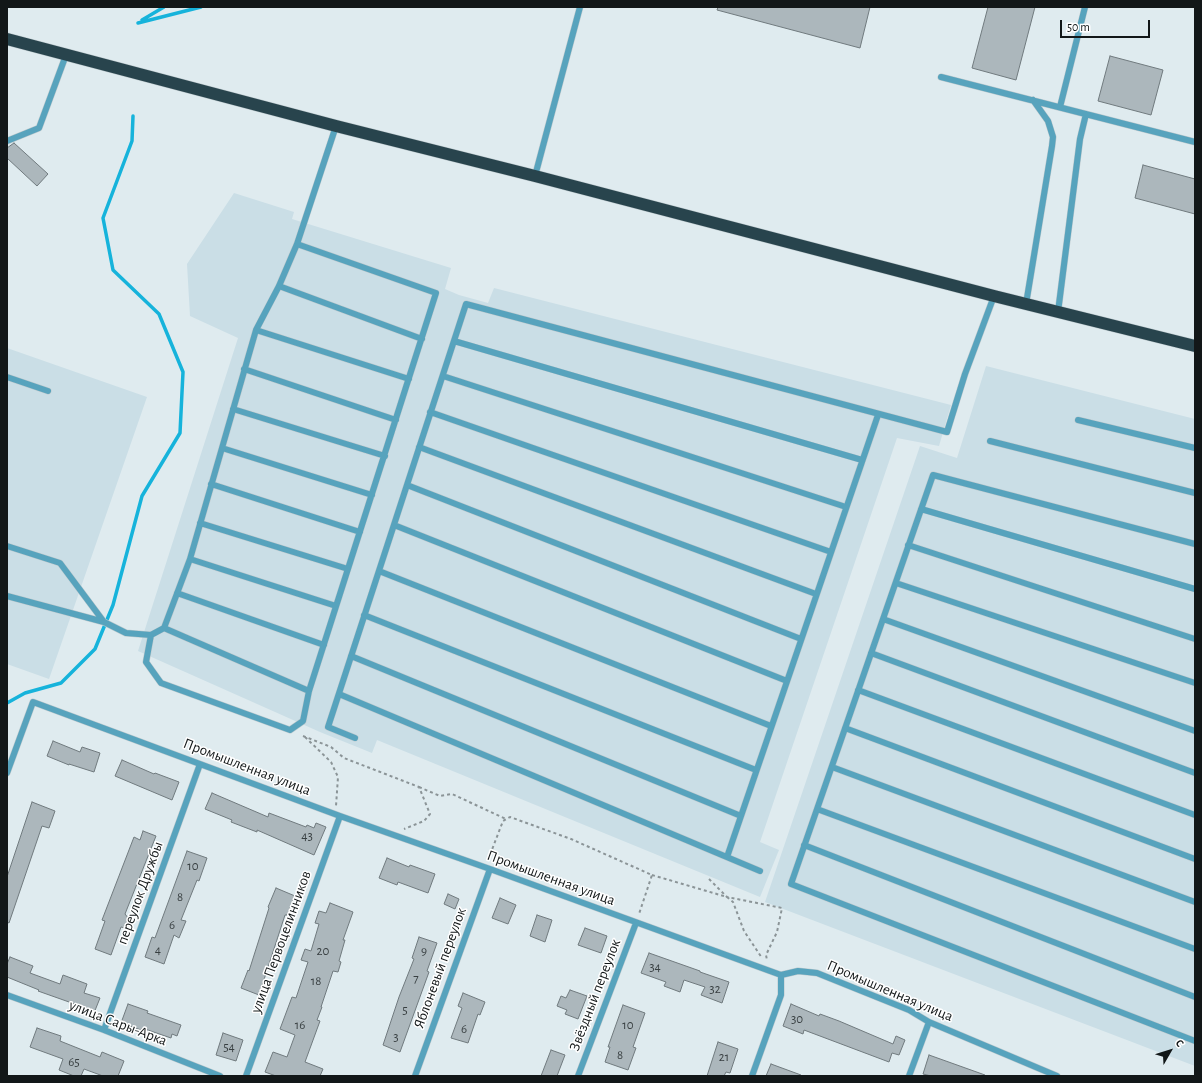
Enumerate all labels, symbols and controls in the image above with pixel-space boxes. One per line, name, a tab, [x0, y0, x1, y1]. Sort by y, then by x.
scale bar	[1062, 12, 1152, 38]
text: 50 m	[1067, 21, 1090, 33]
street label: Промышленная улица	[181, 734, 313, 800]
house number: 43	[301, 828, 313, 844]
street label: переулок Дружбы	[113, 839, 167, 947]
street label: Промышленная улица	[484, 846, 618, 910]
house number: 10	[187, 858, 199, 874]
street label: улица Первоцелинников	[247, 868, 315, 1016]
house number: 8	[177, 889, 183, 905]
street label: Яблоневый переулок	[410, 905, 470, 1031]
house number: 6	[169, 917, 175, 933]
street label: Звёздный переулок	[565, 936, 625, 1054]
house number: 4	[155, 942, 161, 958]
house number: 20	[317, 943, 329, 959]
house number: 9	[421, 943, 427, 959]
street label: Промышленная улица	[824, 956, 956, 1026]
house number: 34	[649, 959, 661, 975]
house number: 7	[413, 970, 419, 986]
house number: 18	[311, 973, 321, 989]
house number: 32	[709, 981, 721, 997]
street label: улица Сары-Арка	[66, 996, 170, 1050]
house number: 5	[402, 1002, 408, 1018]
house number: 30	[791, 1011, 803, 1027]
house number: 16	[295, 1017, 305, 1033]
house number: 10	[622, 1017, 634, 1033]
house number: 6	[461, 1021, 467, 1037]
house number: 3	[393, 1029, 399, 1045]
north arrow	[1150, 1031, 1190, 1071]
text: С	[1174, 1037, 1186, 1049]
house number: 54	[223, 1039, 235, 1055]
house number: 8	[617, 1047, 623, 1063]
house number: 21	[719, 1049, 729, 1065]
house number: 65	[68, 1054, 80, 1070]

